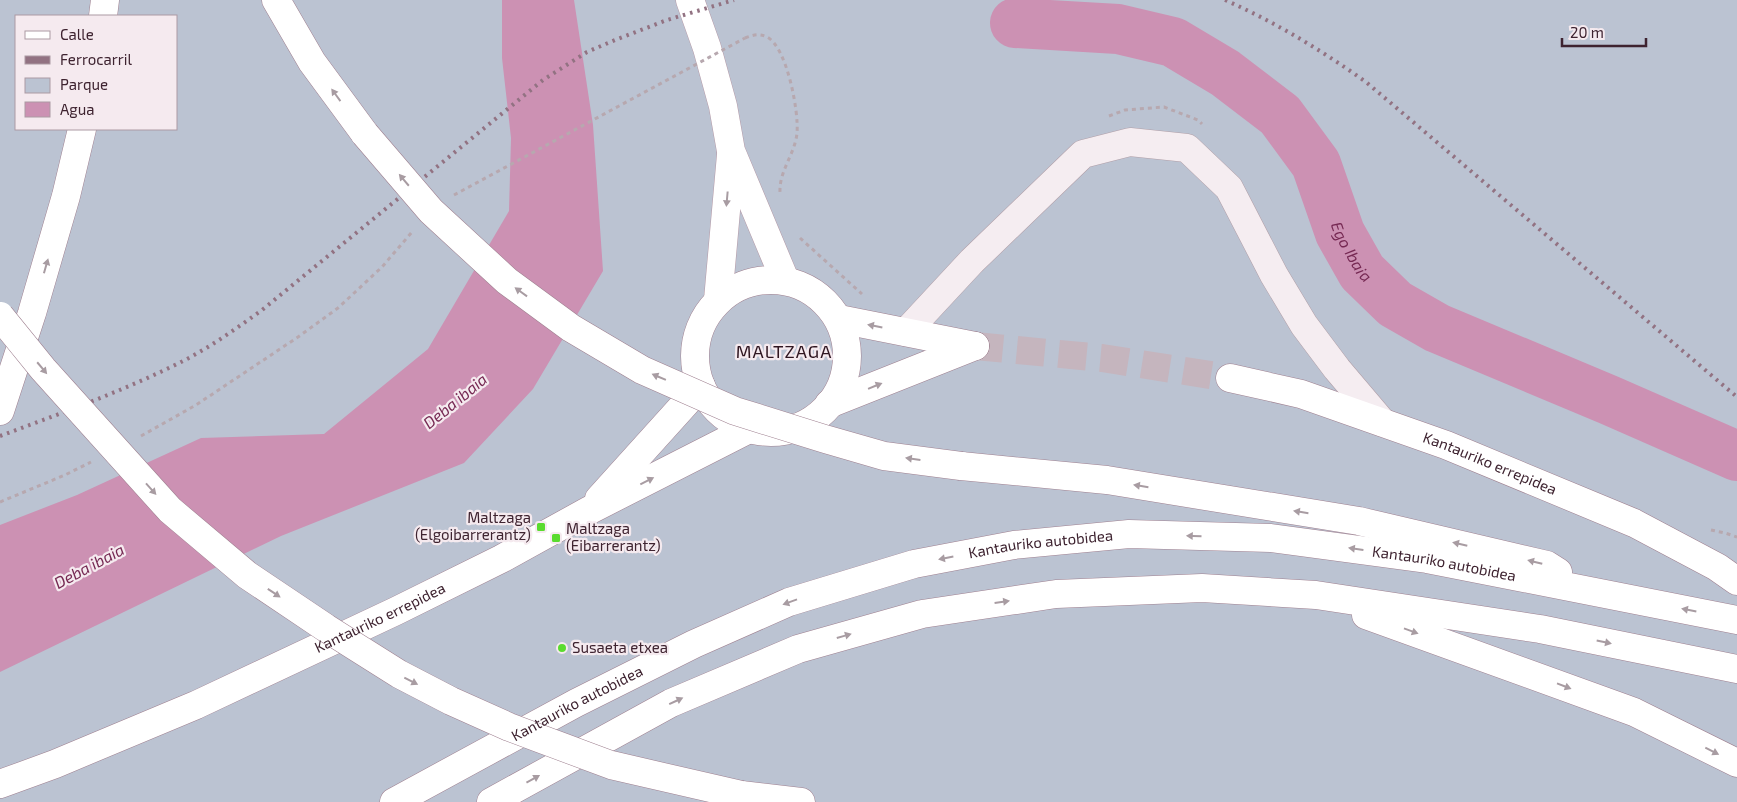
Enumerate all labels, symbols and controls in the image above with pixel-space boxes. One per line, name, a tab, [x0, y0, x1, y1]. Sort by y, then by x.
legend	[15, 15, 178, 130]
scale bar	[1562, 15, 1646, 47]
text: 20 m	[1570, 23, 1604, 41]
text: Calle	[60, 25, 94, 43]
text: Ferrocarril	[60, 50, 133, 68]
text: Parque	[60, 75, 108, 93]
one-way arrow	[331, 88, 341, 102]
text: Agua	[60, 100, 95, 118]
one-way arrow	[399, 174, 410, 186]
one-way arrow	[722, 191, 730, 207]
water label: Ego Ibaia	[1328, 219, 1376, 285]
one-way arrow	[42, 259, 50, 274]
one-way arrow	[514, 287, 528, 297]
one-way arrow	[867, 322, 883, 330]
district label: MALTZAGA	[736, 340, 832, 362]
one-way arrow	[36, 361, 48, 373]
water label: Deba ibaia	[419, 369, 490, 432]
one-way arrow	[652, 373, 666, 381]
one-way arrow	[868, 382, 883, 390]
street label: Kantauriko errepidea	[1421, 428, 1560, 498]
one-way arrow	[904, 455, 920, 463]
one-way arrow	[640, 477, 655, 485]
one-way arrow	[1133, 481, 1149, 489]
one-way arrow	[145, 482, 156, 495]
one-way arrow	[1293, 507, 1309, 515]
place label: Maltzaga (Elgoibarrerantz)	[415, 508, 531, 543]
place label: Maltzaga (Eibarrerantz)	[566, 519, 661, 554]
marker: Maltzaga (Elgoibarrerantz)	[535, 521, 547, 533]
street label: Kantauriko autobidea	[967, 526, 1114, 561]
marker: Maltzaga (Eibarrerantz)	[550, 532, 562, 544]
one-way arrow	[1186, 532, 1202, 540]
water label: Deba ibaia	[51, 539, 127, 592]
one-way arrow	[1453, 540, 1468, 548]
street label: Kantauriko autobidea	[1371, 542, 1518, 584]
one-way arrow	[1347, 545, 1363, 553]
one-way arrow	[937, 554, 953, 562]
one-way arrow	[1527, 558, 1542, 566]
street label: Kantauriko errepidea	[311, 578, 448, 656]
one-way arrow	[267, 589, 281, 598]
one-way arrow	[994, 598, 1010, 606]
one-way arrow	[782, 599, 797, 606]
one-way arrow	[1681, 606, 1697, 614]
one-way arrow	[1403, 628, 1418, 635]
one-way arrow	[836, 631, 851, 639]
place label: Susaeta etxea	[572, 638, 668, 656]
one-way arrow	[1597, 638, 1612, 646]
marker: Susaeta etxea	[556, 642, 568, 654]
street label: Kantauriko autobidea	[508, 661, 645, 744]
one-way arrow	[404, 677, 418, 685]
one-way arrow	[1556, 682, 1571, 690]
one-way arrow	[669, 696, 683, 704]
one-way arrow	[1705, 747, 1719, 755]
one-way arrow	[527, 774, 540, 783]

